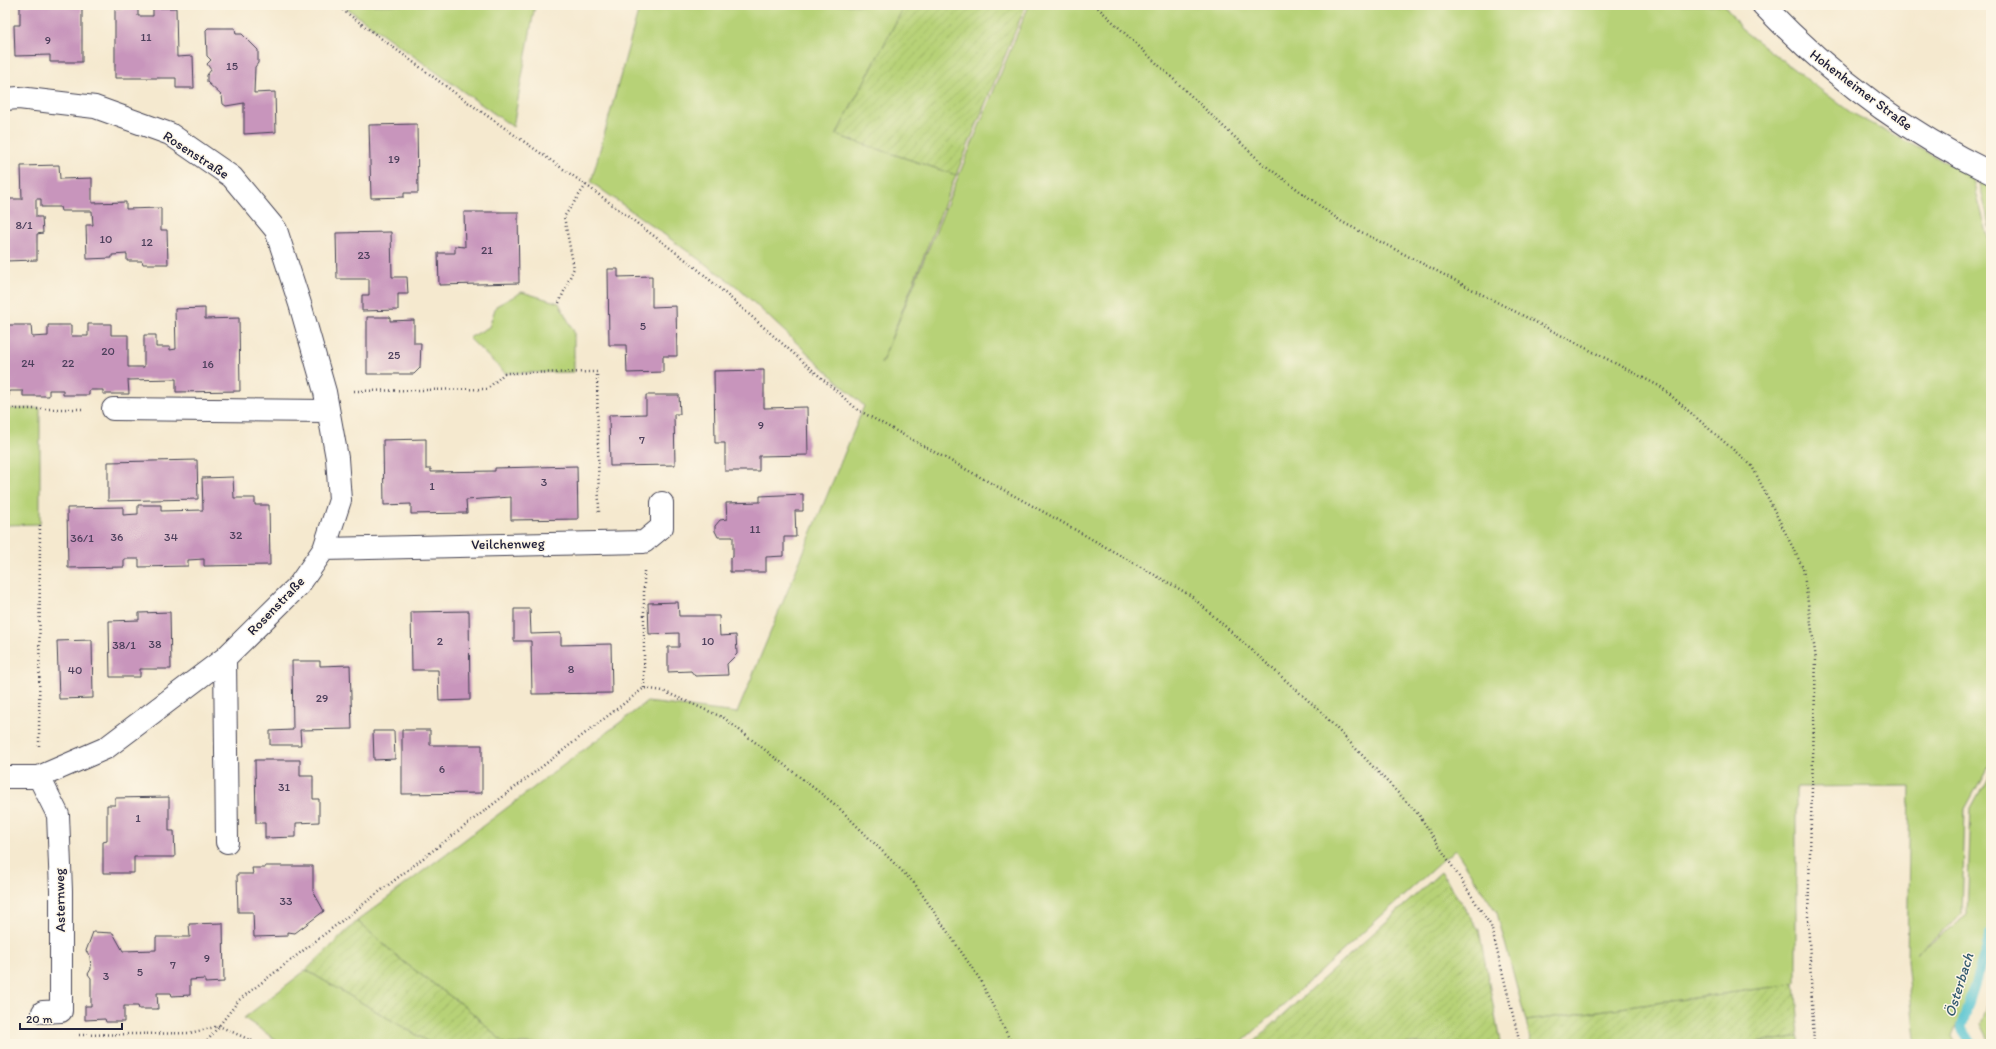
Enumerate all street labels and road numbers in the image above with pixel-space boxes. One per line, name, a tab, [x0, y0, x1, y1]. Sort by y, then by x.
street label: Hohenheimer Straße	[1806, 46, 1916, 134]
street label: Rosenstraße	[160, 127, 232, 183]
street label: Veilchenweg	[471, 535, 546, 553]
street label: Rosenstraße	[244, 573, 308, 639]
street label: Asternweg	[51, 867, 69, 932]

